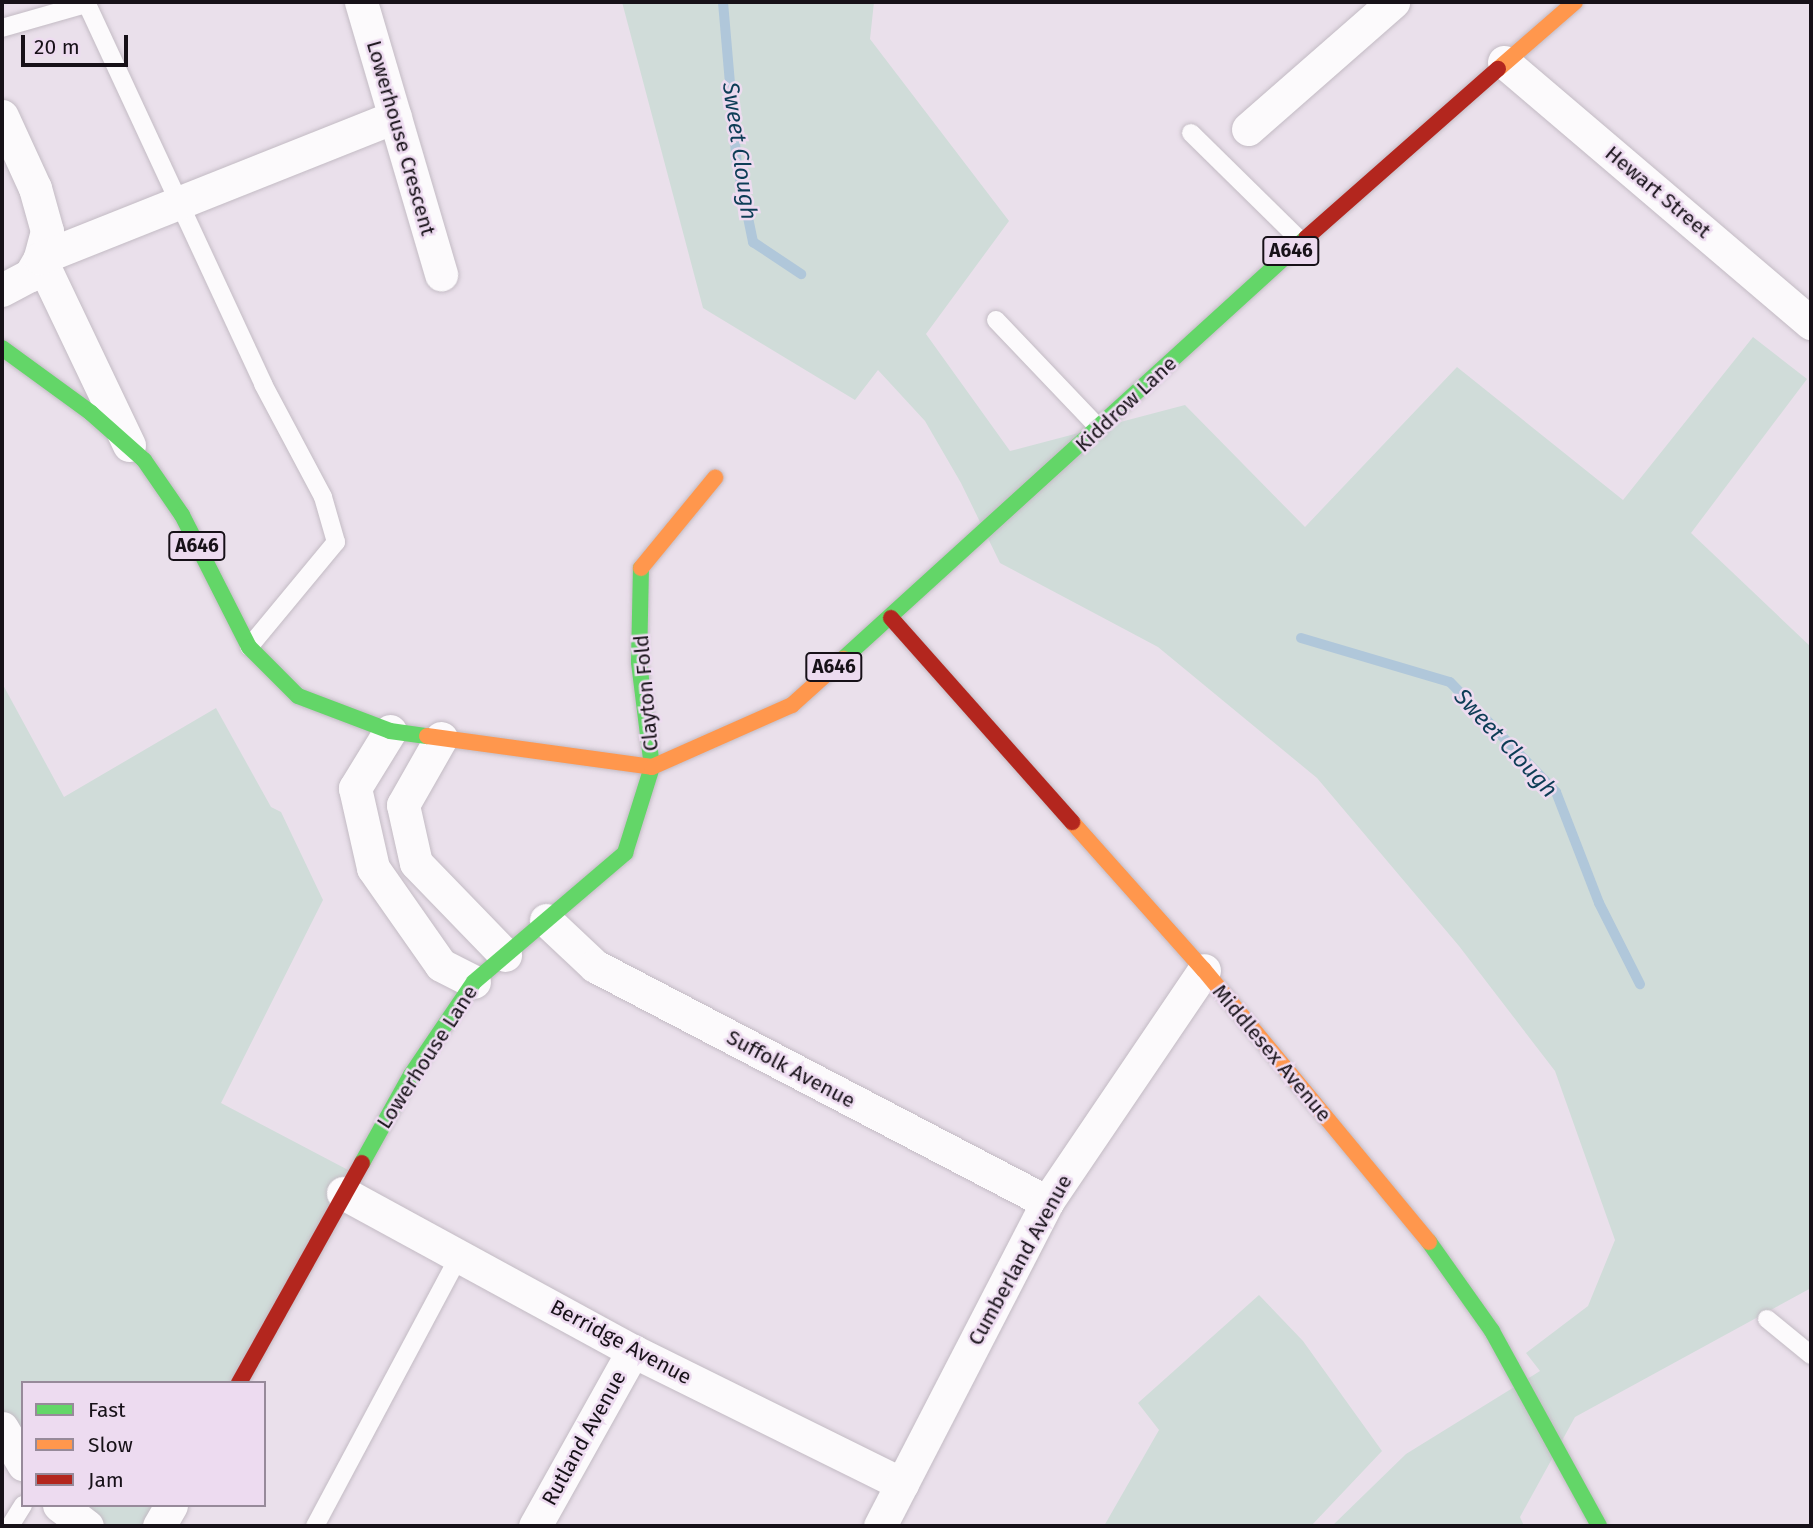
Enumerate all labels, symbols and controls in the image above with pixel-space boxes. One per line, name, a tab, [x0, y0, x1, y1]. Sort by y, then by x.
scale bar	[24, 21, 131, 65]
text: 20 m	[34, 34, 80, 60]
street label: Lowerhouse Crescent	[361, 38, 441, 238]
water label: Sweet Clough	[717, 80, 763, 222]
street label: Hewart Street	[1600, 141, 1716, 243]
road number: A646	[1261, 235, 1321, 266]
street label: Kiddrow Lane	[1070, 351, 1182, 457]
road number: A646	[167, 530, 227, 562]
street label: Clayton Fold	[628, 634, 664, 752]
road number: A646	[804, 652, 864, 682]
water label: Sweet Clough	[1449, 683, 1563, 803]
street label: Middlesex Avenue	[1207, 979, 1337, 1127]
street label: Lowerhouse Lane	[371, 981, 483, 1133]
street label: Suffolk Avenue	[722, 1025, 860, 1113]
street label: Cumberland Avenue	[963, 1170, 1077, 1350]
street label: Berridge Avenue	[546, 1294, 696, 1390]
street label: Rutland Avenue	[537, 1366, 631, 1510]
legend	[21, 1381, 266, 1507]
text: Fast	[88, 1397, 126, 1423]
text: Slow	[88, 1432, 133, 1458]
text: Jam	[88, 1467, 124, 1493]

